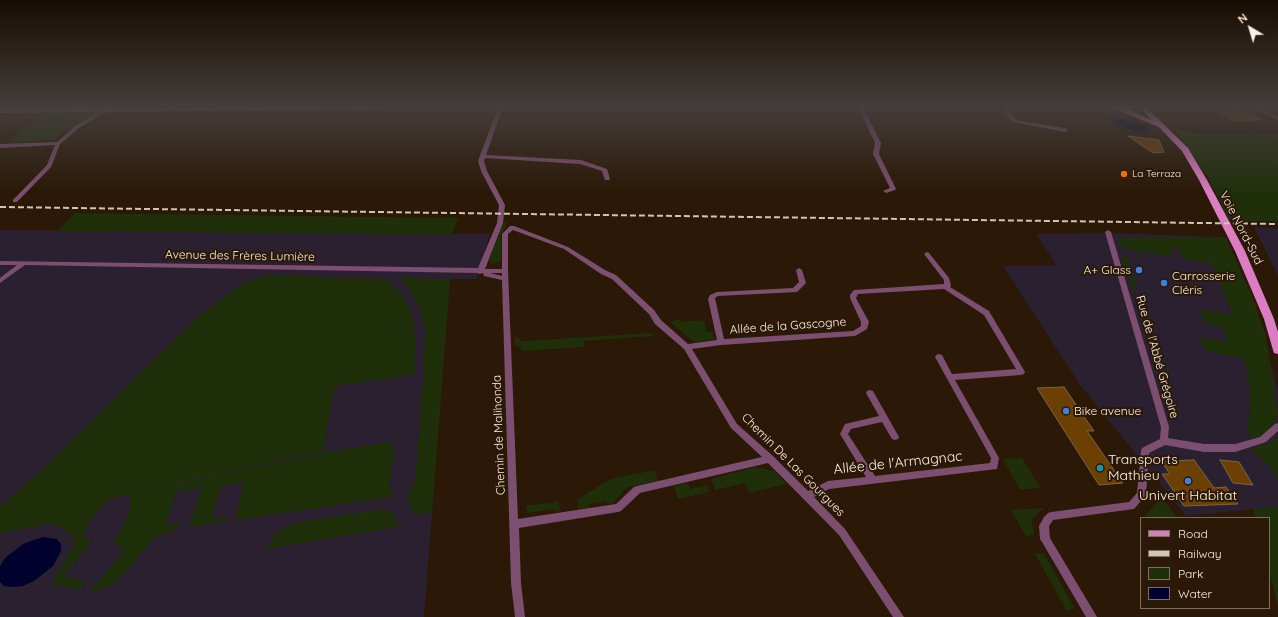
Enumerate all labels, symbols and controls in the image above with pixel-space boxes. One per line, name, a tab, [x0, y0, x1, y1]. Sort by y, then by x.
north arrow	[1230, 8, 1270, 48]
text: N	[1235, 11, 1250, 27]
place label: La Terraza	[1132, 168, 1181, 180]
marker: La Terraza	[1119, 169, 1129, 179]
street label: Voie Nord-Sud	[1216, 189, 1266, 267]
street label: Avenue des Frères Lumière	[165, 247, 315, 265]
place label: A+ Glass	[1084, 263, 1131, 277]
marker: A+ Glass	[1134, 265, 1144, 275]
place label: Carrosserie Cléris	[1172, 269, 1235, 297]
marker: Carrosserie Cléris	[1159, 278, 1169, 288]
street label: Rue de l'Abbé Grégoire	[1133, 294, 1181, 420]
street label: Allée de la Gascogne	[729, 315, 847, 337]
street label: Chemin de Malihonda	[490, 375, 508, 495]
place label: Bike avenue	[1074, 404, 1141, 418]
marker: Bike avenue	[1061, 406, 1071, 416]
street label: Chemin De Las Gourgues	[738, 410, 848, 520]
street label: Allée de l'Armagnac	[833, 448, 963, 478]
place label: Transports Mathieu	[1108, 452, 1178, 484]
marker: Transports Mathieu	[1095, 463, 1105, 473]
marker: Univert Habitat	[1183, 476, 1193, 486]
place label: Univert Habitat	[1139, 488, 1237, 504]
legend	[1140, 517, 1270, 609]
text: Road	[1178, 526, 1208, 541]
text: Railway	[1178, 546, 1222, 561]
text: Park	[1178, 566, 1203, 581]
text: Water	[1178, 586, 1212, 601]

